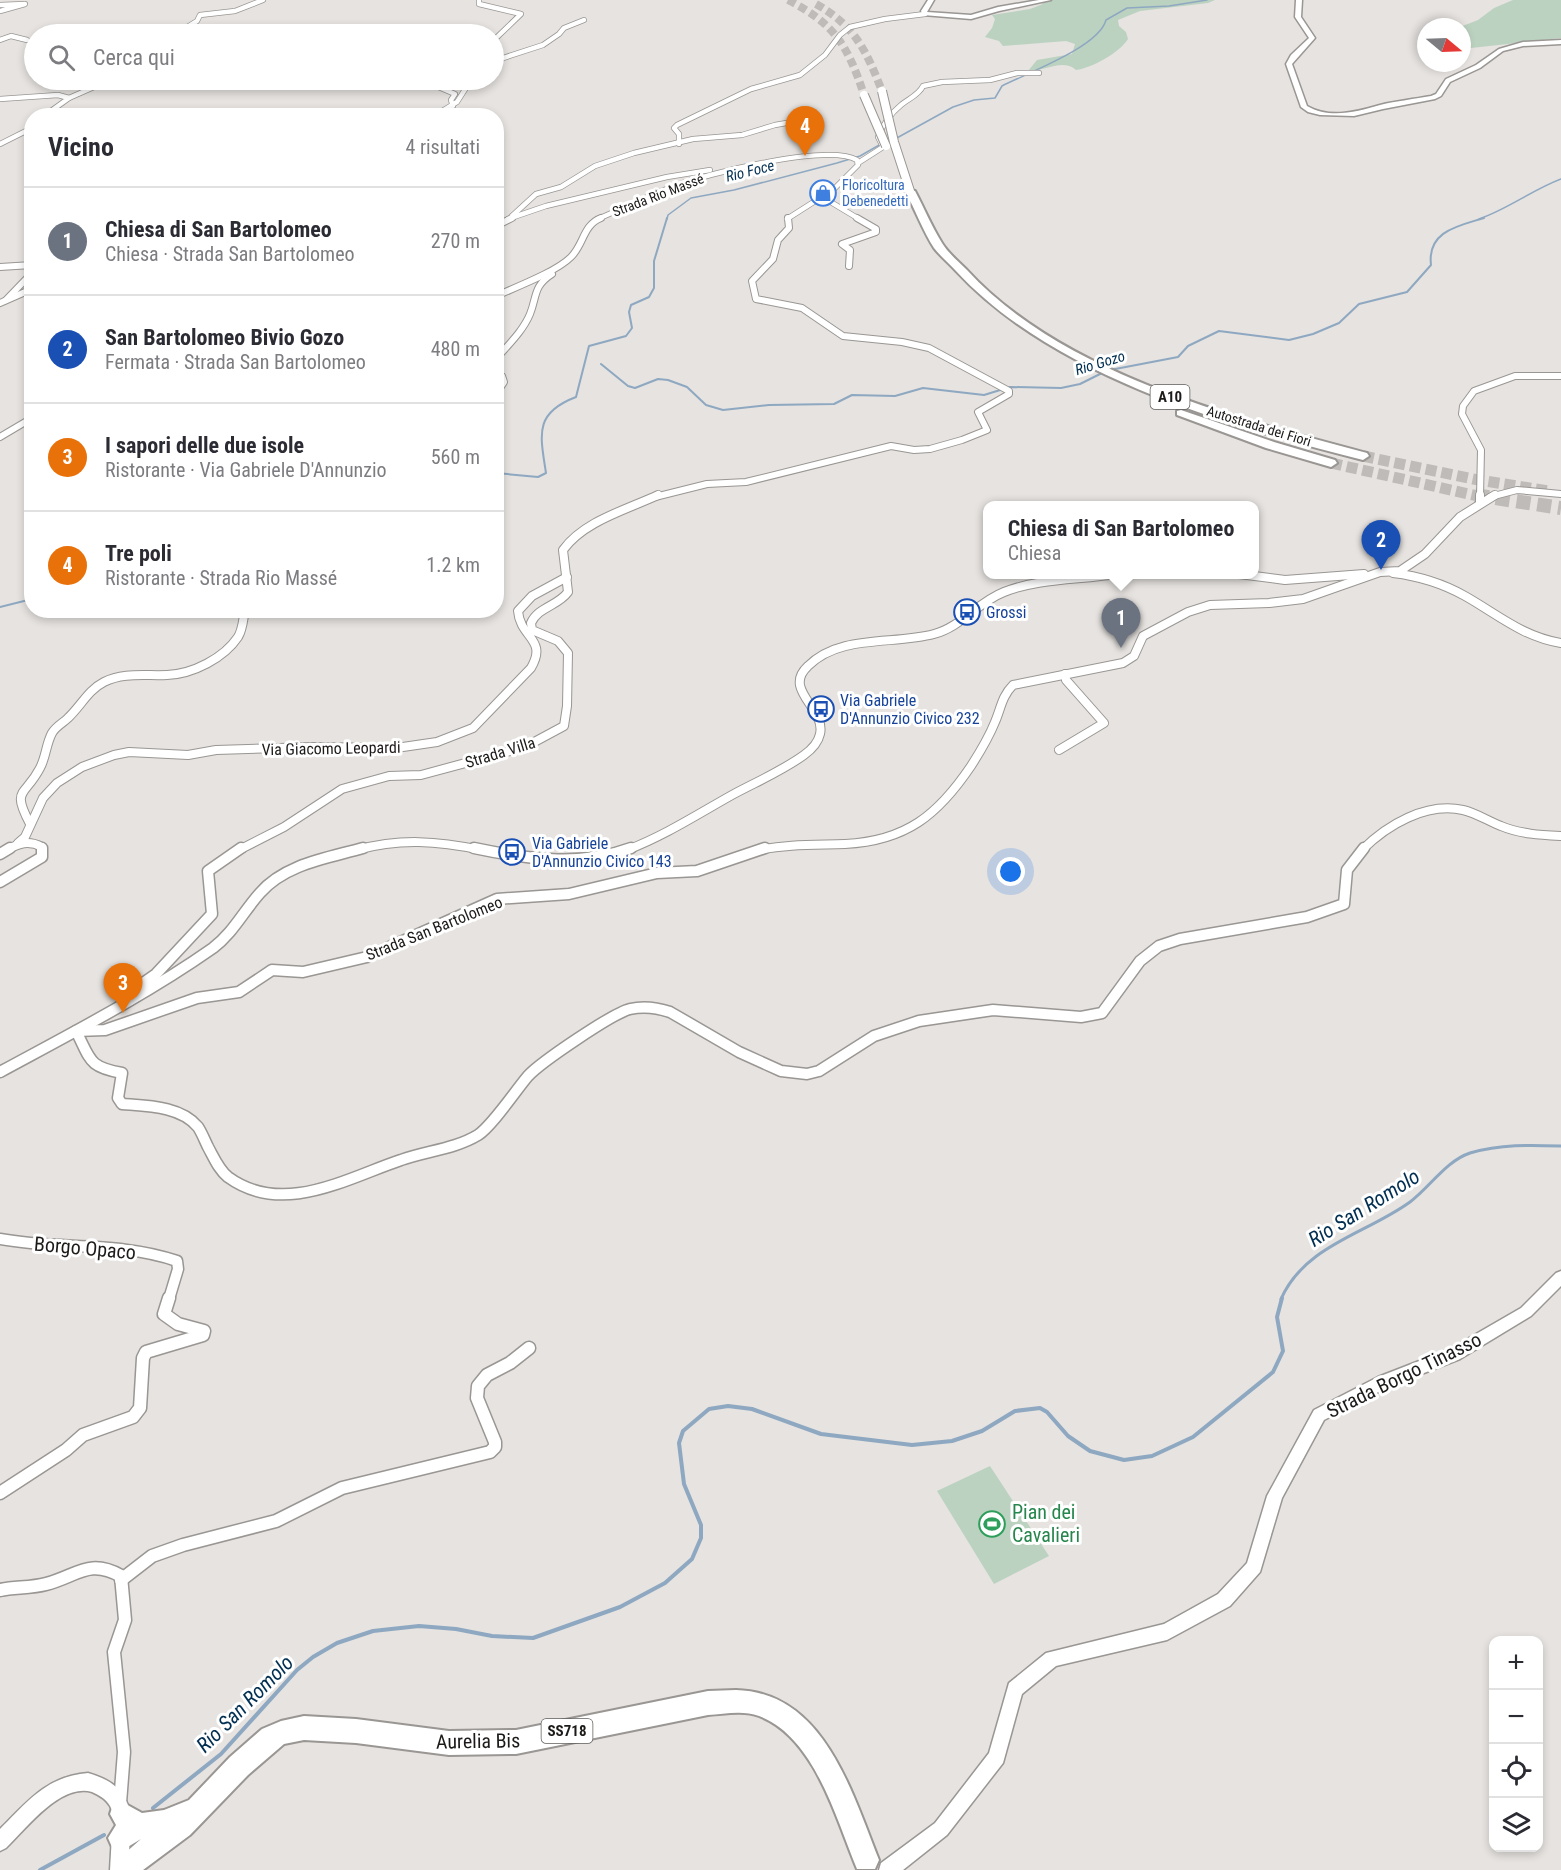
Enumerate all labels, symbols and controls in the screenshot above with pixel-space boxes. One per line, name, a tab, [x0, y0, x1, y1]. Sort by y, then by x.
north arrow	[1417, 18, 1471, 72]
search box	[24, 24, 504, 90]
icon: search	[45, 41, 78, 74]
text: Cerca qui	[93, 45, 175, 70]
pin: 4	[786, 106, 824, 156]
text: Vicino	[48, 132, 114, 162]
text: 4 risultati	[405, 135, 480, 159]
water label: Rio Foce	[724, 156, 776, 186]
street label: Strada Rio Massé	[610, 170, 706, 220]
place label: Floricoltura Debenedetti	[842, 177, 908, 209]
shop icon: Floricoltura Debenedetti	[808, 178, 838, 208]
text: Chiesa di San Bartolomeo	[105, 217, 332, 242]
text: 1	[62, 229, 73, 253]
text: 270 m	[431, 229, 480, 253]
text: Chiesa · Strada San Bartolomeo	[105, 242, 355, 266]
text: San Bartolomeo Bivio Gozo	[105, 325, 344, 350]
text: 2	[62, 337, 73, 361]
text: 480 m	[431, 337, 480, 361]
water label: Rio Gozo	[1073, 347, 1127, 379]
text: Fermata · Strada San Bartolomeo	[105, 350, 366, 374]
road number: A10	[1150, 385, 1190, 409]
street label: Autostrada dei Fiori	[1205, 403, 1313, 449]
text: I sapori delle due isole	[105, 433, 304, 458]
text: 3	[62, 445, 73, 469]
text: 560 m	[431, 445, 480, 469]
text: Ristorante · Via Gabriele D'Annunzio	[105, 458, 387, 482]
popup	[983, 501, 1259, 579]
text: Chiesa di San Bartolomeo	[1008, 516, 1234, 541]
pin: 2	[1362, 520, 1400, 570]
text: Tre poli	[105, 541, 172, 566]
text: Chiesa	[1008, 541, 1061, 565]
text: 4	[62, 553, 73, 577]
text: 1.2 km	[426, 553, 480, 577]
text: Ristorante · Strada Rio Massé	[105, 566, 337, 590]
bus stop icon: Grossi	[952, 597, 982, 627]
pin: 1	[1102, 598, 1140, 648]
place label: Grossi	[986, 603, 1026, 622]
place label: Via Gabriele D'Annunzio Civico 232	[840, 691, 980, 728]
bus stop icon: Via Gabriele D'Annunzio Civico 232	[806, 694, 836, 724]
street label: Strada Villa	[463, 733, 537, 772]
street label: Via Giacomo Leopardi	[261, 738, 401, 759]
place label: Via Gabriele D'Annunzio Civico 143	[532, 834, 672, 871]
bus stop icon: Via Gabriele D'Annunzio Civico 143	[497, 837, 527, 867]
your location	[996, 857, 1025, 886]
street label: Strada San Bartolomeo	[363, 892, 505, 965]
pin: 3	[104, 964, 142, 1013]
water label: Rio San Romolo	[1304, 1164, 1424, 1252]
street label: Borgo Opaco	[33, 1232, 137, 1264]
street label: Strada Borgo Tinasso	[1323, 1327, 1485, 1423]
place label: Pian dei Cavalieri	[1012, 1500, 1080, 1547]
sports icon: Pian dei Cavalieri	[977, 1509, 1007, 1539]
map controls	[1489, 1636, 1543, 1852]
button: +	[1489, 1636, 1543, 1690]
water label: Rio San Romolo	[192, 1651, 298, 1757]
button: −	[1489, 1690, 1543, 1744]
road number: SS718	[542, 1719, 592, 1743]
street label: Aurelia Bis	[436, 1728, 520, 1754]
button: locate	[1489, 1744, 1543, 1798]
button: layers	[1489, 1798, 1543, 1852]

